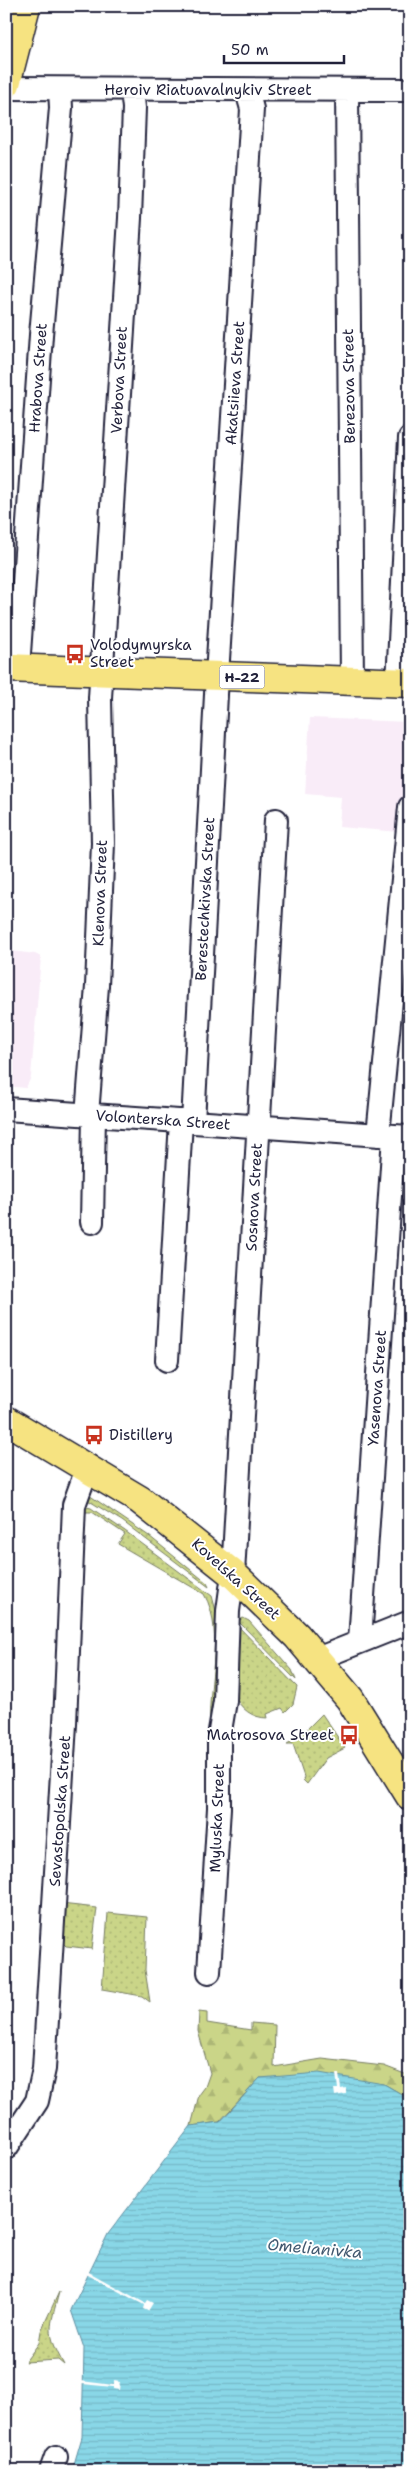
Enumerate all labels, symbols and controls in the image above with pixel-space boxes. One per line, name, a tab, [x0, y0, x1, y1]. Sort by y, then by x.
scale bar	[224, 32, 344, 64]
text: 50 m	[231, 40, 269, 60]
street label: Heroiv Riatuavalnykiv Street	[104, 80, 312, 100]
street label: Akatsiieva Street	[221, 320, 249, 446]
street label: Hrabova Street	[24, 322, 52, 434]
street label: Verbova Street	[106, 326, 132, 434]
street label: Berezova Street	[338, 328, 360, 444]
place label: Volodymyrska Street	[90, 635, 192, 672]
bus stop icon: Volodymyrska Street	[64, 643, 86, 665]
road number: Н-22	[220, 666, 264, 689]
street label: Berestechkivska Street	[191, 817, 219, 981]
street label: Klenova Street	[88, 839, 112, 947]
street label: Volonterska Street	[95, 1105, 231, 1135]
street label: Sosnova Street	[241, 1142, 267, 1252]
street label: Yasenova Street	[363, 1329, 391, 1447]
bus stop icon: Distillery	[83, 1424, 105, 1446]
place label: Distillery	[109, 1425, 173, 1445]
street label: Kovelska Street	[187, 1534, 285, 1624]
bus stop icon: Matrosova Street	[338, 1724, 360, 1746]
place label: Matrosova Street	[207, 1725, 334, 1745]
street label: Sevastopolska Street	[45, 1735, 75, 1887]
street label: Myluska Street	[205, 1763, 229, 1873]
water label: Omelianivka	[267, 2234, 363, 2263]

